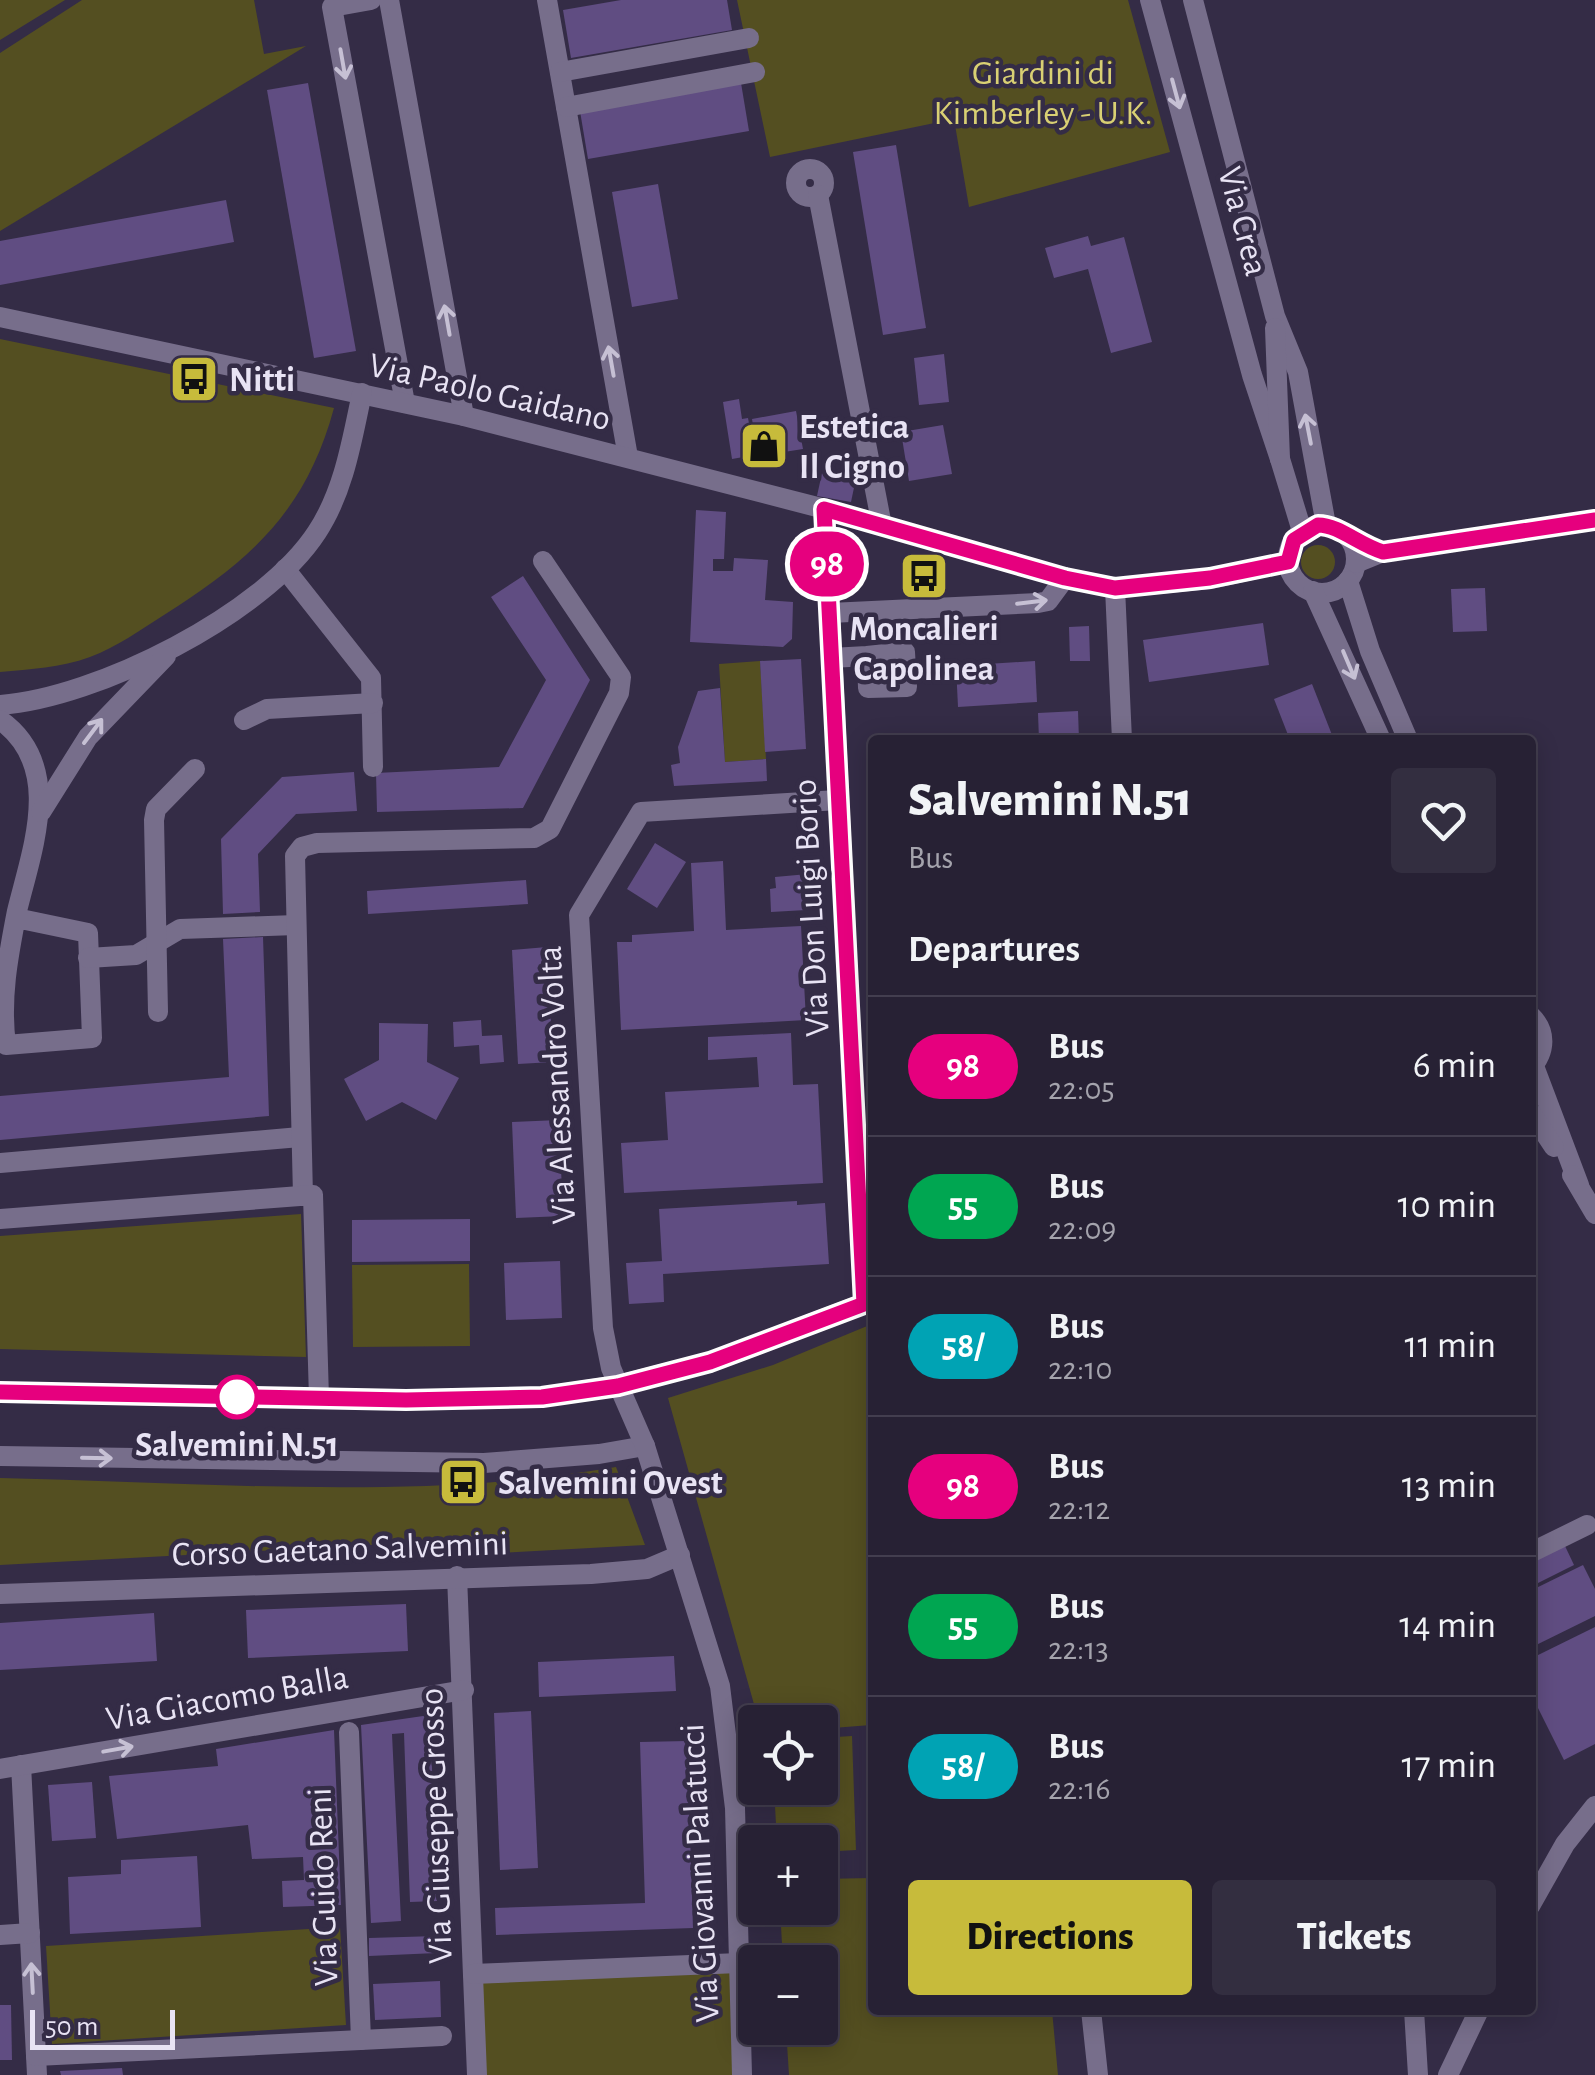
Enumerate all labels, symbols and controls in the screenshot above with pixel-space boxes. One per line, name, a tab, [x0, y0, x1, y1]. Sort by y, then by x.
one-way arrow	[334, 47, 353, 80]
park label: Giardini di Kimberley - U.K.	[934, 56, 1152, 131]
one-way arrow	[1168, 78, 1187, 109]
street label: Via Crea	[1211, 163, 1274, 280]
one-way arrow	[437, 304, 456, 337]
one-way arrow	[601, 345, 620, 378]
street label: Via Paolo Gaidano	[365, 348, 614, 437]
bus stop icon: Nitti	[168, 353, 220, 405]
place label: Nitti	[229, 363, 295, 398]
place label: Estetica Il Cigno	[799, 410, 909, 485]
one-way arrow	[1298, 414, 1317, 446]
shop icon: Estetica Il Cigno	[738, 420, 790, 472]
line badge: 98	[782, 532, 872, 596]
text: 98	[810, 547, 844, 582]
bus stop icon: Moncalieri Capolinea	[898, 550, 950, 602]
one-way arrow	[1015, 592, 1048, 610]
place label: Moncalieri Capolinea	[849, 612, 999, 687]
one-way arrow	[1341, 649, 1359, 679]
one-way arrow	[82, 718, 103, 745]
button: heart	[1391, 768, 1496, 873]
text: Salvemini N.51	[908, 777, 1192, 825]
street label: Via Don Luigi Borio	[787, 778, 836, 1038]
text: Bus	[908, 842, 953, 874]
text: Departures	[908, 931, 1080, 969]
street label: Via Alessandro Volta	[533, 945, 582, 1225]
text: Bus	[1048, 1028, 1104, 1066]
text: 6 min	[1413, 1047, 1496, 1085]
text: 98	[946, 1049, 980, 1084]
text: 22:05	[1048, 1073, 1115, 1105]
text: Bus	[1048, 1168, 1104, 1206]
text: 10 min	[1397, 1187, 1496, 1225]
text: 55	[948, 1189, 978, 1224]
text: 22:09	[1048, 1213, 1116, 1245]
text: Bus	[1048, 1308, 1104, 1346]
text: 11 min	[1404, 1327, 1496, 1365]
text: 58/	[942, 1329, 984, 1364]
text: 22:10	[1048, 1353, 1112, 1385]
marker: Salvemini N.51	[216, 1376, 258, 1418]
place label: Salvemini N.51	[135, 1428, 339, 1463]
one-way arrow	[80, 1448, 113, 1468]
text: Bus	[1048, 1448, 1104, 1486]
bus stop icon: Salvemini Ovest	[437, 1456, 489, 1508]
place label: Salvemini Ovest	[498, 1466, 723, 1501]
text: 13 min	[1402, 1467, 1496, 1505]
text: 98	[946, 1469, 980, 1504]
text: 22:12	[1048, 1493, 1110, 1525]
street label: Corso Gaetano Salvemini	[171, 1526, 509, 1573]
text: Bus	[1048, 1588, 1104, 1626]
text: 14 min	[1399, 1607, 1496, 1645]
text: 55	[948, 1609, 978, 1644]
text: 22:13	[1048, 1633, 1109, 1665]
street label: Via Giacomo Balla	[103, 1660, 351, 1737]
street label: Via Giuseppe Grosso	[414, 1687, 459, 1964]
map controls	[738, 1705, 838, 2045]
button: locate	[738, 1705, 838, 1805]
street label: Via Giovanni Palatucci	[675, 1723, 726, 2023]
text: Bus	[1048, 1728, 1104, 1766]
one-way arrow	[101, 1739, 133, 1758]
text: 17 min	[1402, 1747, 1496, 1785]
text: 58/	[942, 1749, 984, 1784]
text: 22:16	[1048, 1773, 1111, 1805]
street label: Via Guido Reni	[303, 1787, 344, 1987]
button: +	[738, 1825, 838, 1925]
button: Directions	[908, 1880, 1192, 1995]
button: Tickets	[1212, 1880, 1496, 1995]
button: −	[738, 1945, 838, 2045]
one-way arrow	[22, 1962, 41, 1994]
scale bar	[30, 2005, 175, 2050]
text: 50 m	[45, 2013, 99, 2041]

